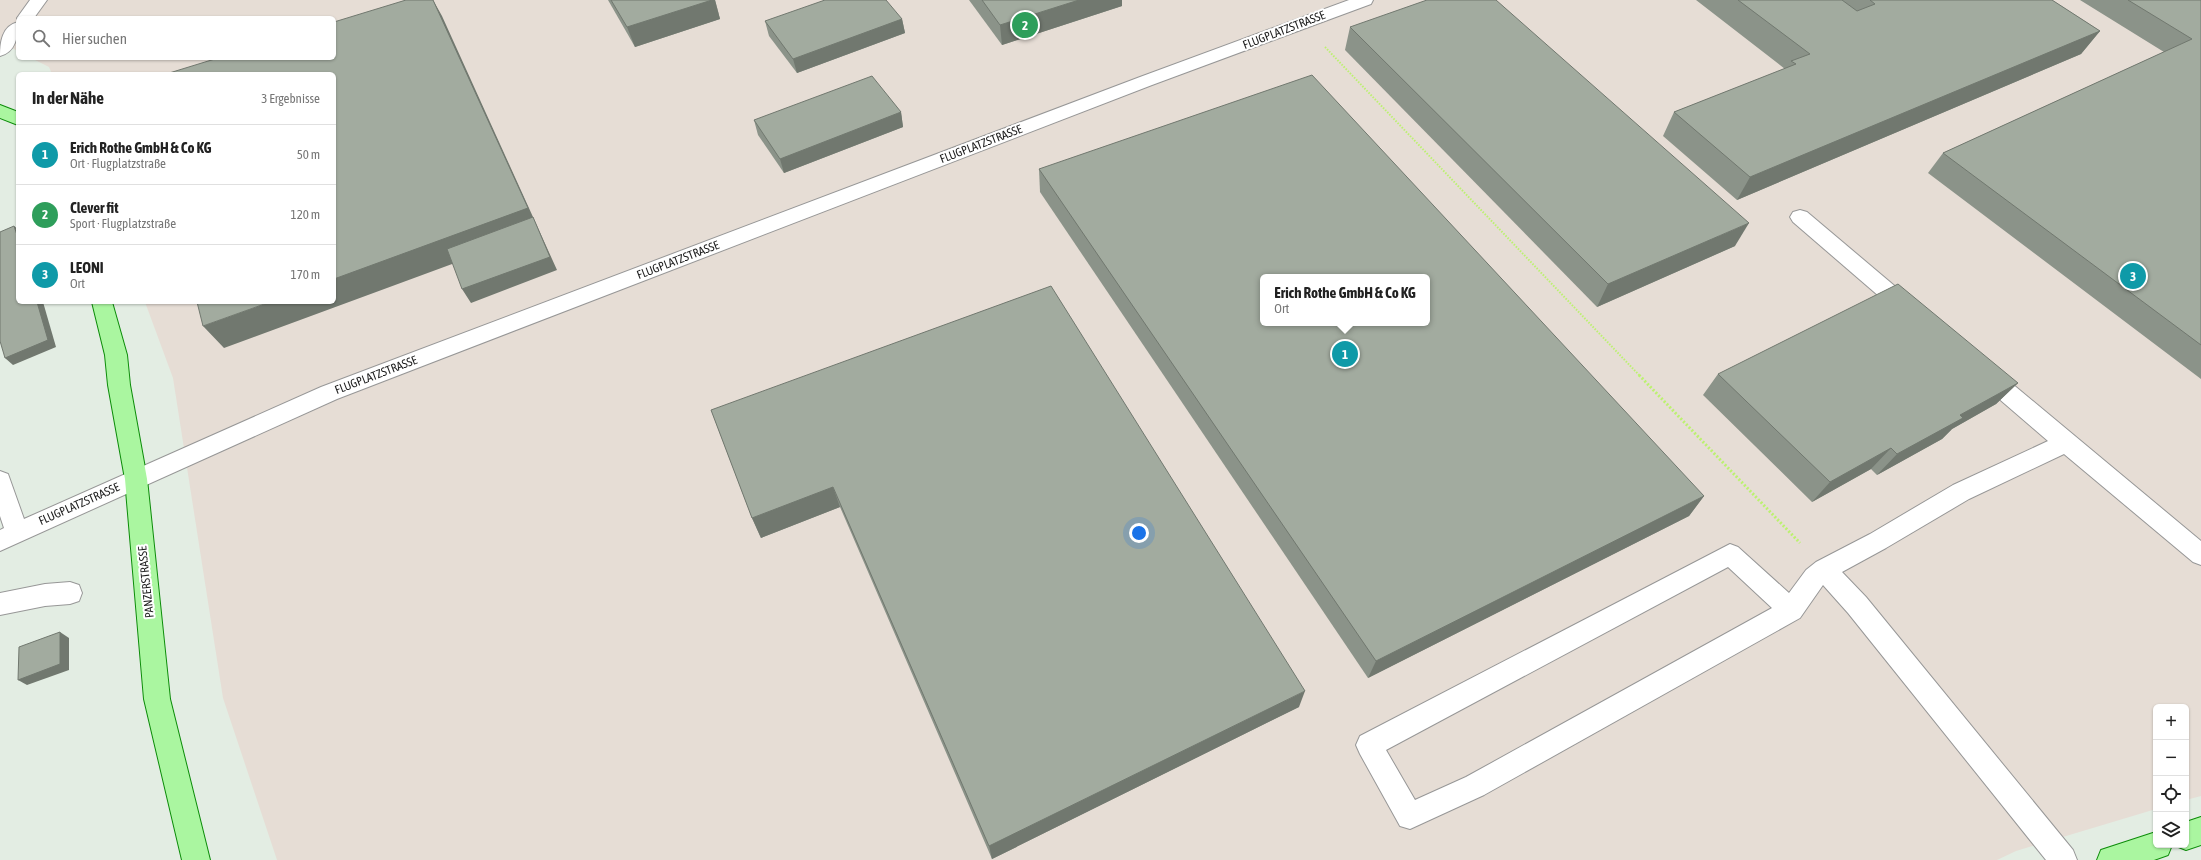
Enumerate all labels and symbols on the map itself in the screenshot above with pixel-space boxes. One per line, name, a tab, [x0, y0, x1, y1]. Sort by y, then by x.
street label: FLUGPLATZSTRASSE	[1241, 8, 1327, 52]
pin: 2	[1012, 10, 1038, 40]
street label: FLUGPLATZSTRASSE	[938, 122, 1024, 166]
street label: FLUGPLATZSTRASSE	[635, 238, 721, 282]
pin: 3	[2120, 261, 2146, 291]
pin: 1	[1332, 339, 1358, 369]
street label: FLUGPLATZSTRASSE	[333, 353, 419, 397]
street label: FLUGPLATZSTRASSE	[36, 480, 122, 528]
your location	[1129, 523, 1149, 543]
street label: PANZERSTRASSE	[135, 545, 157, 619]

